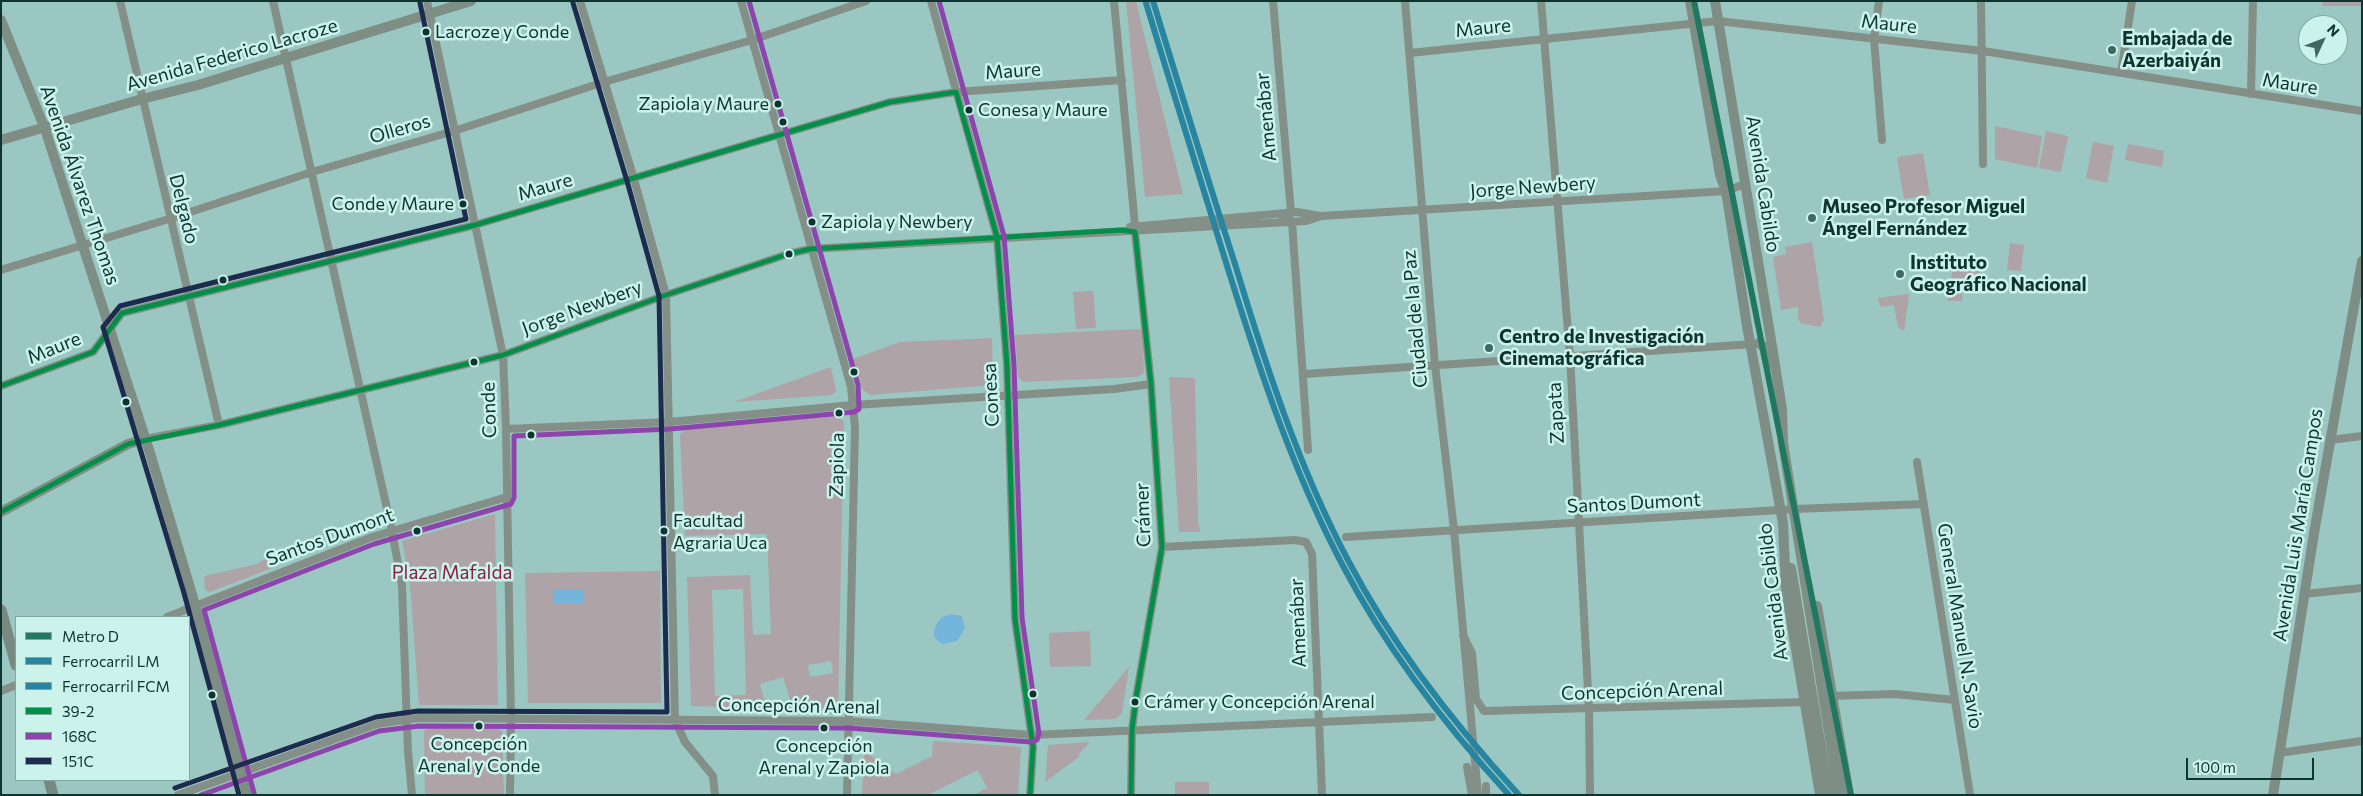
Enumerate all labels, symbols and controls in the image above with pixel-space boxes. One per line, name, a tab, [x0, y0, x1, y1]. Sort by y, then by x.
street label: Maure	[1860, 10, 1918, 38]
street label: Avenida Federico Lacroze	[124, 14, 340, 96]
street label: Maure	[1454, 14, 1512, 42]
north arrow	[2298, 15, 2348, 65]
text: N	[2324, 20, 2343, 40]
place label: Lacroze y Conde	[435, 21, 569, 43]
marker: Lacroze y Conde	[421, 27, 431, 37]
place label: Embajada de Azerbaiyán	[2122, 28, 2232, 72]
marker: Embajada de Azerbaiyán	[2106, 44, 2118, 56]
street label: Maure	[984, 58, 1042, 84]
street label: Maure	[2261, 68, 2319, 100]
street label: Amenábar	[1251, 72, 1281, 162]
street label: Avenida Álvarez Thomas	[35, 82, 125, 288]
place label: Zapiola y Maure	[638, 93, 769, 115]
marker: Zapiola y Maure	[773, 99, 783, 109]
place label: Conesa y Maure	[978, 99, 1108, 121]
marker: Conesa y Maure	[964, 105, 974, 115]
street label: Olleros	[367, 109, 433, 149]
street label: Avenida Cabildo	[1741, 114, 1785, 254]
unlabelled marker	[778, 117, 788, 127]
street label: Maure	[515, 168, 575, 206]
street label: Jorge Newbery	[1469, 171, 1597, 203]
street label: Delgado	[164, 172, 204, 246]
place label: Conde y Maure	[332, 193, 454, 215]
place label: Museo Profesor Miguel Ángel Fernández	[1822, 196, 2025, 240]
marker: Conde y Maure	[458, 199, 468, 209]
place label: Zapiola y Newbery	[821, 211, 973, 233]
marker: Museo Profesor Miguel Ángel Fernández	[1806, 212, 1818, 224]
marker: Zapiola y Newbery	[807, 217, 817, 227]
unlabelled marker	[784, 249, 794, 259]
street label: Ciudad de la Paz	[1398, 249, 1432, 389]
place label: Instituto Geográfico Nacional	[1910, 252, 2087, 296]
marker: Instituto Geográfico Nacional	[1894, 268, 1906, 280]
unlabelled marker	[218, 275, 228, 285]
street label: Jorge Newbery	[519, 276, 645, 340]
place label: Centro de Investigación Cinematográfica	[1499, 326, 1704, 370]
street label: Maure	[24, 327, 84, 369]
marker: Centro de Investigación Cinematográfica	[1483, 342, 1495, 354]
unlabelled marker	[469, 357, 479, 367]
street label: Conesa	[978, 363, 1004, 427]
unlabelled marker	[849, 367, 859, 377]
street label: Conde	[477, 381, 501, 439]
street label: Zapata	[1543, 382, 1569, 444]
unlabelled marker	[121, 397, 131, 407]
street label: Avenida Luis María Campos	[2268, 407, 2328, 643]
unlabelled marker	[834, 408, 844, 418]
unlabelled marker	[526, 430, 536, 440]
street label: Zapiola	[825, 432, 849, 498]
street label: Crámer	[1130, 482, 1156, 548]
street label: Santos Dumont	[1566, 488, 1702, 518]
street label: Santos Dumont	[263, 503, 397, 571]
place label: Facultad Agraria Uca	[673, 510, 767, 552]
street label: Avenida Cabildo	[1753, 522, 1793, 662]
street label: General Manuel N. Savio	[1932, 522, 1988, 730]
unlabelled marker	[412, 526, 422, 536]
marker: Facultad Agraria Uca	[659, 526, 669, 536]
park label: Plaza Mafalda	[392, 562, 512, 584]
street label: Amenábar	[1285, 578, 1311, 668]
legend	[15, 616, 190, 781]
text: Metro D	[62, 627, 119, 645]
text: Ferrocarril LM	[62, 652, 160, 670]
text: Ferrocarril FCM	[62, 677, 170, 695]
street label: Concepción Arenal	[1561, 677, 1723, 705]
unlabelled marker	[1028, 689, 1038, 699]
unlabelled marker	[207, 690, 217, 700]
place label: Crámer y Concepción Arenal	[1144, 691, 1375, 713]
street label: Concepción Arenal	[718, 693, 880, 719]
marker: Crámer y Concepción Arenal	[1130, 697, 1140, 707]
text: 39-2	[62, 702, 94, 720]
marker: Concepción Arenal y Conde	[474, 721, 484, 731]
marker: Concepción Arenal y Zapiola	[819, 723, 829, 733]
text: 168C	[62, 727, 97, 745]
place label: Concepción Arenal y Conde	[418, 733, 540, 776]
place label: Concepción Arenal y Zapiola	[759, 735, 889, 778]
scale bar	[2188, 748, 2316, 780]
text: 151C	[62, 752, 94, 770]
text: 100 m	[2194, 758, 2236, 776]

